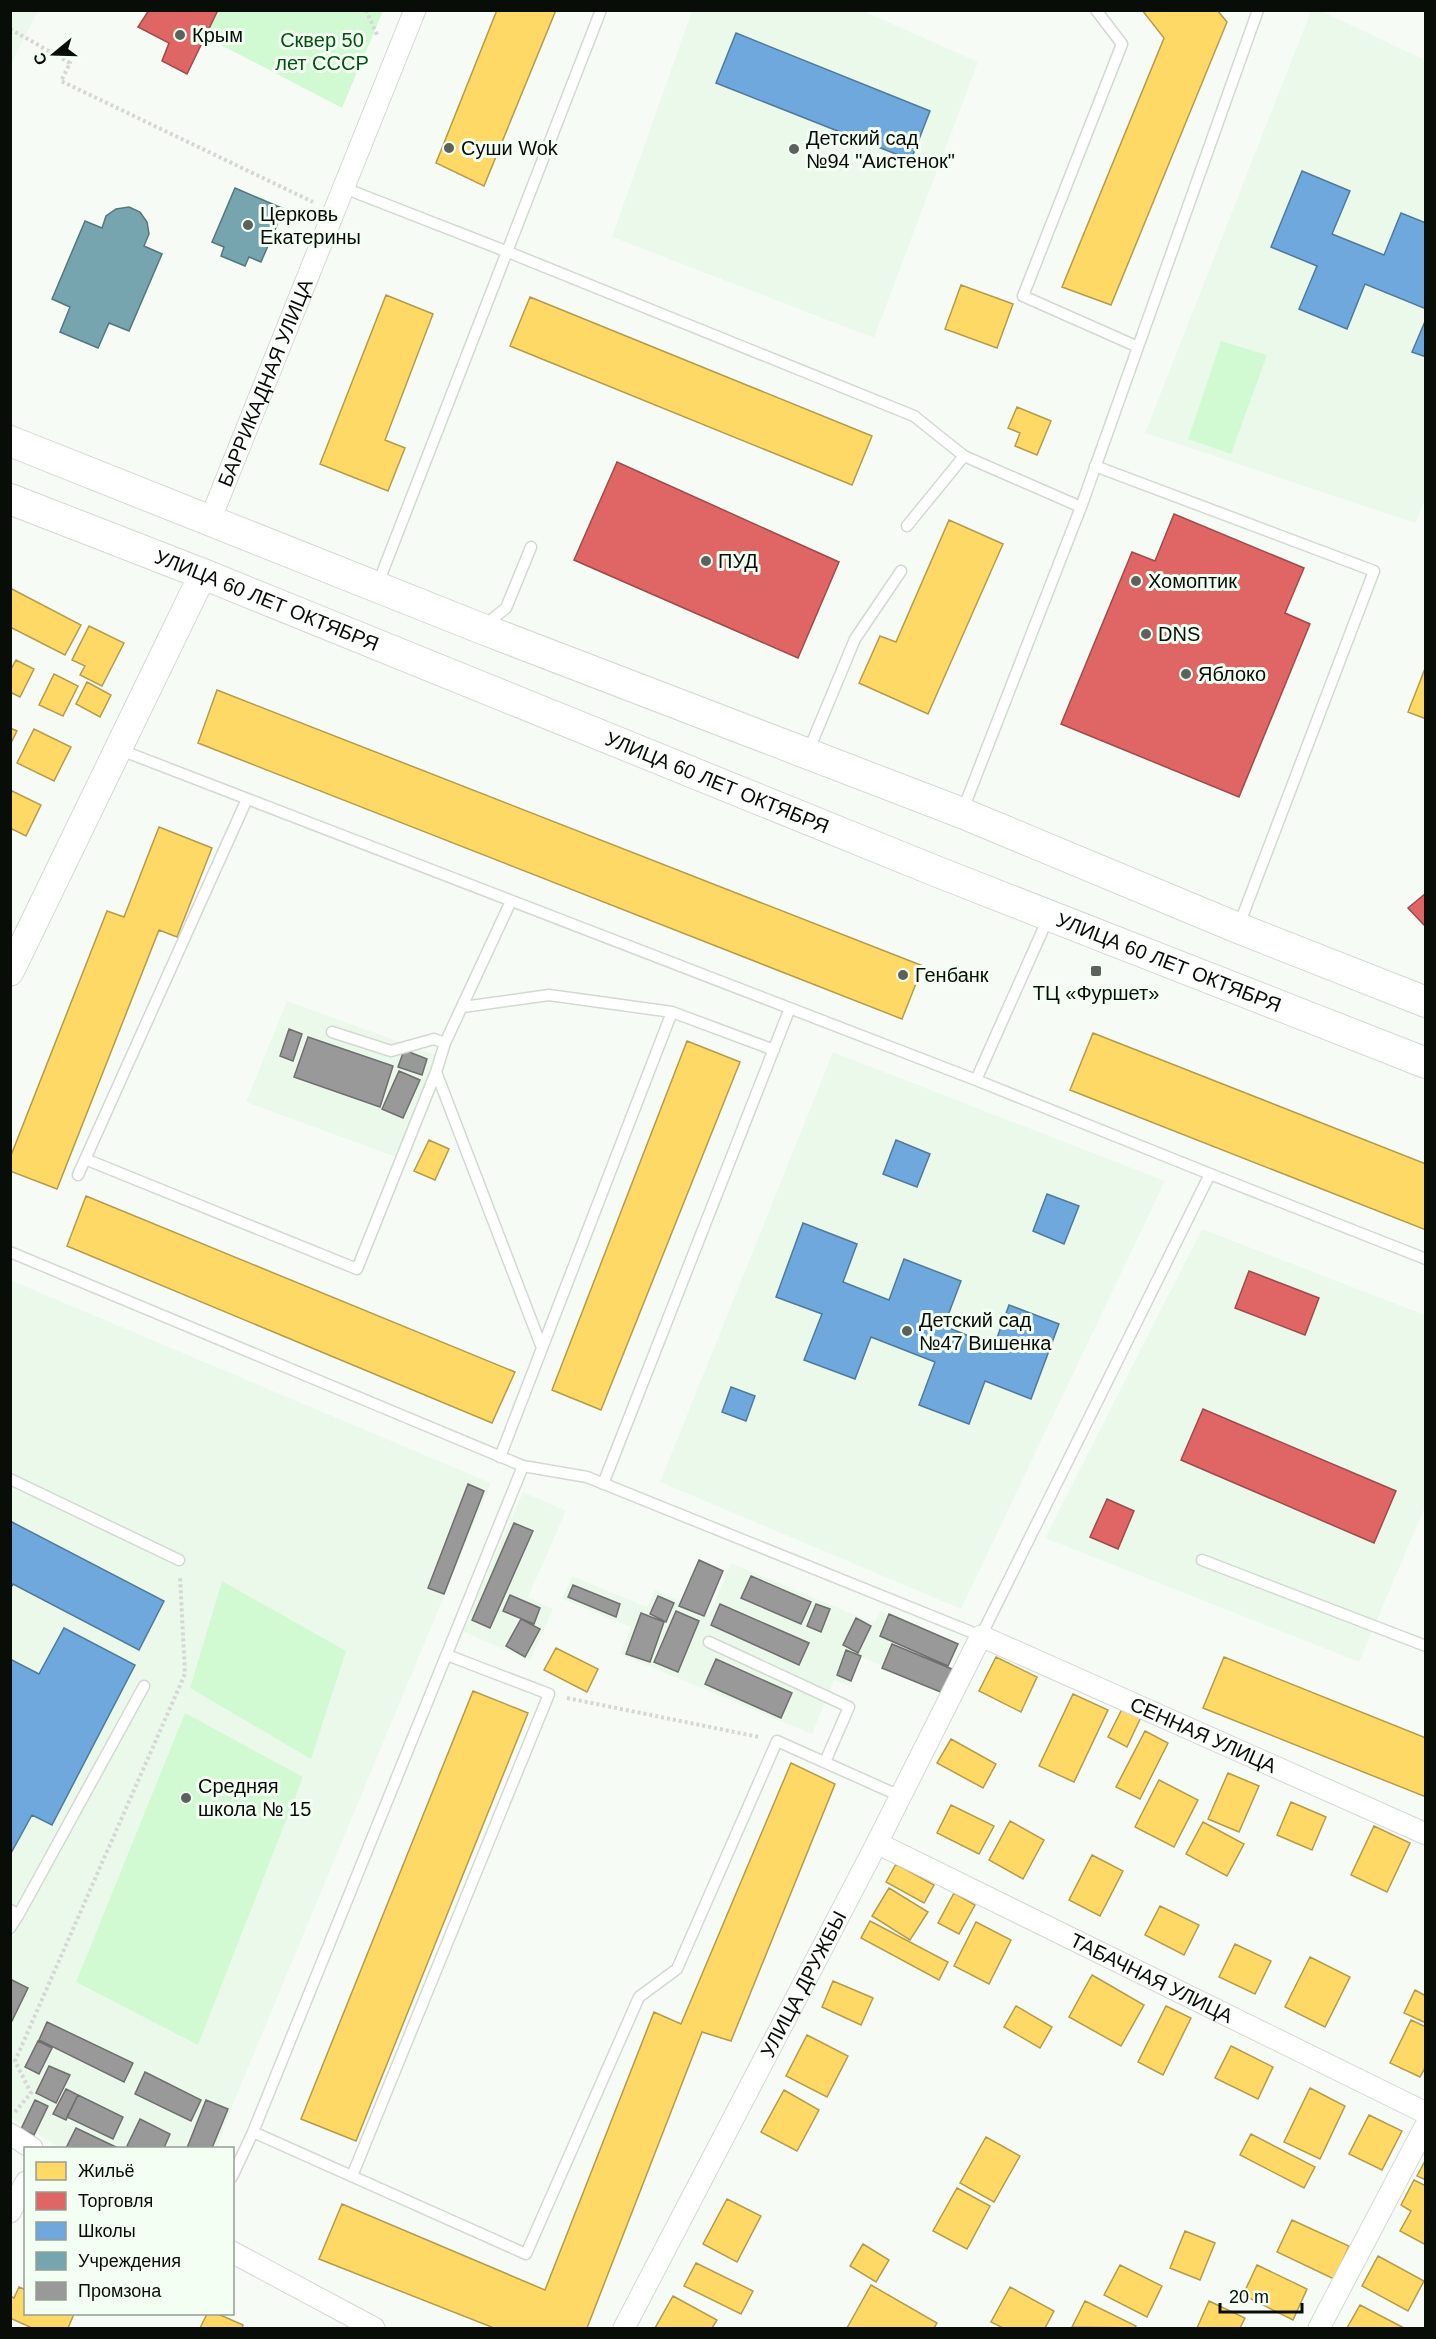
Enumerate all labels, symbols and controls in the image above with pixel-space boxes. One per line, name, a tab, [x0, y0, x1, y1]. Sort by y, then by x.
north arrow	[24, 24, 84, 84]
place label: Крым	[192, 24, 243, 46]
marker: Крым	[173, 28, 187, 42]
park label: Сквер 50 лет СССР	[275, 29, 369, 74]
text: С	[30, 50, 50, 67]
place label: Детский сад №94 "Аистенок"	[806, 127, 955, 172]
place label: Суши Wok	[461, 137, 559, 159]
marker: Суши Wok	[442, 141, 456, 155]
marker: Детский сад №94 "Аистенок"	[787, 142, 801, 156]
place label: Церковь Екатерины	[260, 203, 361, 248]
marker: Церковь Екатерины	[241, 218, 255, 232]
street label: БАРРИКАДНАЯ УЛИЦА	[214, 275, 317, 490]
street label: УЛИЦА 60 ЛЕТ ОКТЯБРЯ	[152, 545, 382, 655]
place label: ПУД	[718, 550, 758, 572]
marker: ПУД	[699, 554, 713, 568]
place label: Хомоптик	[1148, 570, 1237, 592]
marker: Хомоптик	[1129, 574, 1143, 588]
place label: DNS	[1158, 623, 1200, 645]
marker: DNS	[1139, 627, 1153, 641]
place label: Яблоко	[1198, 663, 1266, 685]
marker: Яблоко	[1179, 667, 1193, 681]
street label: УЛИЦА 60 ЛЕТ ОКТЯБРЯ	[602, 727, 832, 838]
street label: УЛИЦА 60 ЛЕТ ОКТЯБРЯ	[1053, 908, 1284, 1016]
place label: Генбанк	[915, 964, 989, 986]
marker: ТЦ «Фуршет»	[1089, 964, 1103, 978]
marker: Генбанк	[896, 968, 910, 982]
place label: ТЦ «Фуршет»	[1033, 982, 1159, 1004]
place label: Детский сад №47 Вишенка	[919, 1309, 1052, 1354]
marker: Детский сад №47 Вишенка	[900, 1324, 914, 1338]
street label: СЕННАЯ УЛИЦА	[1127, 1693, 1280, 1777]
place label: Средняя школа № 15	[198, 1775, 311, 1820]
marker: Средняя школа № 15	[179, 1791, 193, 1805]
street label: УЛИЦА ДРУЖБЫ	[756, 1907, 851, 2061]
street label: ТАБАЧНАЯ УЛИЦА	[1067, 1929, 1237, 2028]
legend	[24, 2147, 234, 2315]
text: Жильё	[78, 2161, 135, 2181]
text: Торговля	[78, 2191, 153, 2211]
text: Школы	[78, 2221, 136, 2241]
text: Учреждения	[78, 2251, 181, 2271]
scale bar	[1220, 2276, 1302, 2314]
text: Промзона	[78, 2281, 162, 2301]
text: 20 m	[1229, 2287, 1269, 2307]

